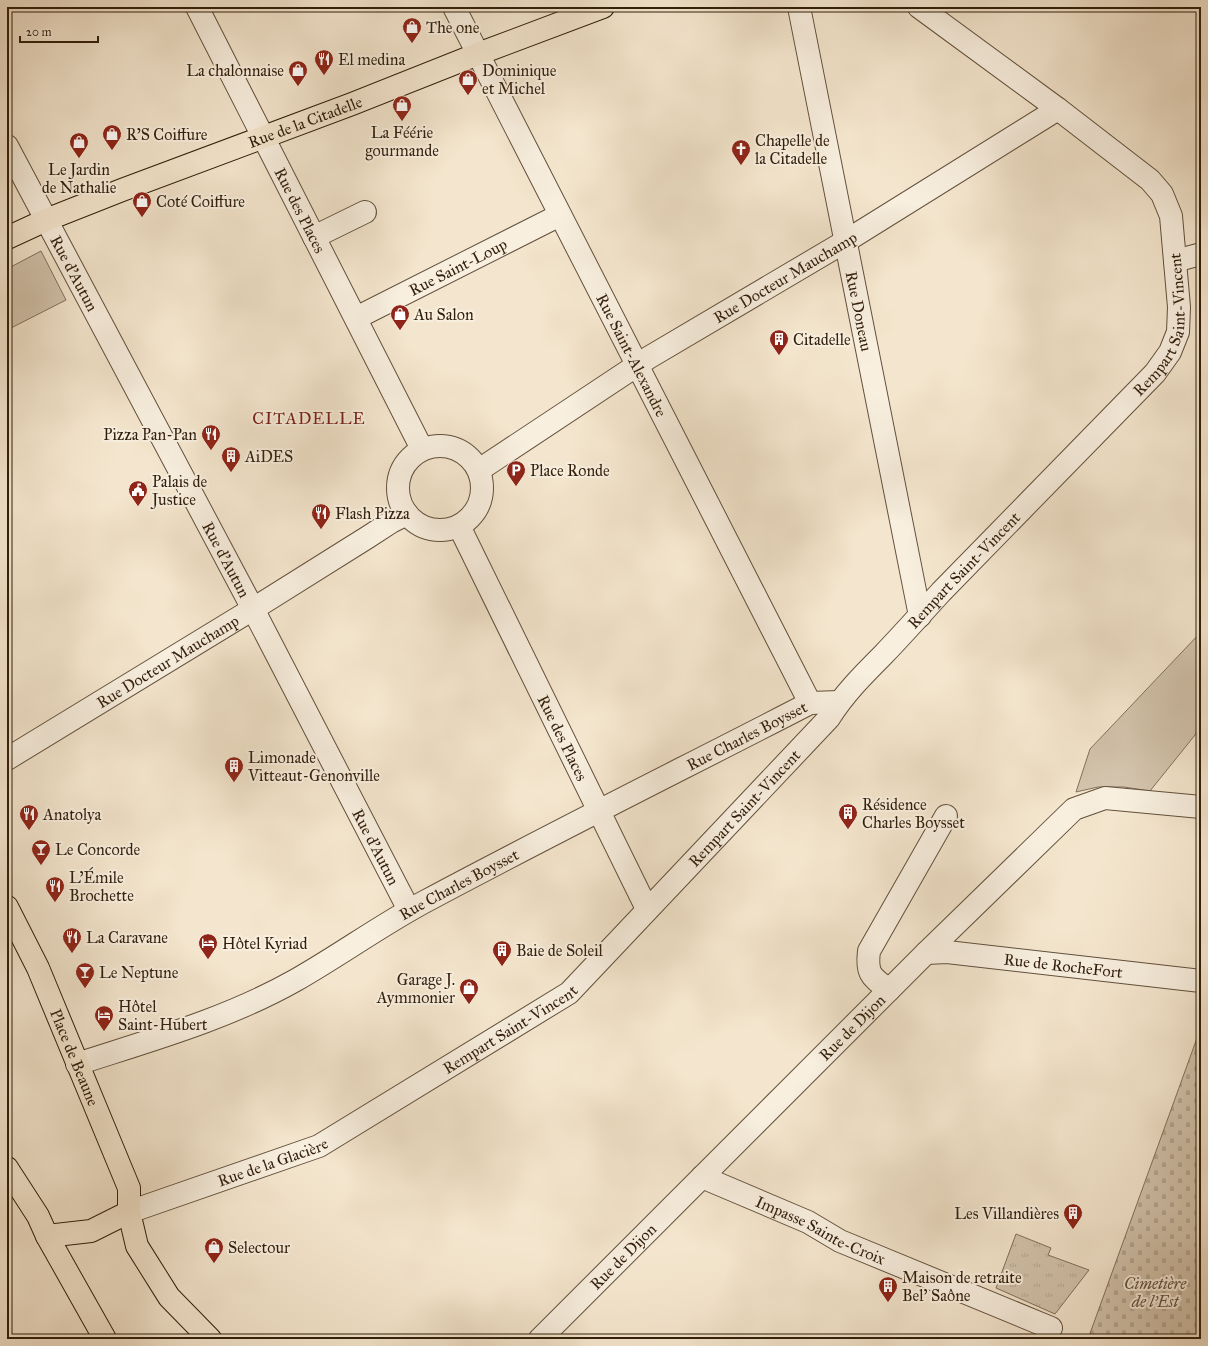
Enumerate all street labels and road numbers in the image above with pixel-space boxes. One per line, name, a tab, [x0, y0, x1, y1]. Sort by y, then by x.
street label: Rue de la Citadelle	[245, 91, 365, 152]
street label: Rue des Places	[271, 164, 330, 256]
street label: Rue Docteur Mauchamp	[710, 227, 860, 327]
street label: Rue d'Autun	[47, 232, 103, 315]
street label: Rue Saint-Loup	[405, 234, 510, 299]
street label: Rempart Saint-Vincent	[1129, 252, 1189, 400]
street label: Rue Doneau	[842, 269, 877, 353]
street label: Rue Saint-Alexandre	[593, 290, 672, 420]
street label: Rempart Saint-Vincent	[903, 507, 1024, 632]
street label: Rue d'Autun	[199, 518, 255, 601]
street label: Rue Docteur Mauchamp	[93, 610, 242, 712]
street label: Rue des Places	[534, 692, 592, 784]
street label: Rue Charles Boysset	[683, 697, 810, 774]
street label: Rempart Saint-Vincent	[684, 745, 804, 870]
street label: Rue d'Autun	[349, 805, 404, 888]
street label: Rue Charles Boysset	[396, 844, 522, 924]
street label: Rue de RocheFort	[1003, 949, 1124, 982]
street label: Rempart Saint-Vincent	[439, 980, 582, 1078]
street label: Rue de Dijon	[815, 990, 889, 1064]
street label: Place de Beaune	[46, 1006, 104, 1109]
street label: Rue de la Glacière	[215, 1133, 332, 1190]
street label: Impasse Sainte-Croix	[753, 1191, 888, 1268]
street label: Rue de Dijon	[586, 1219, 660, 1293]

